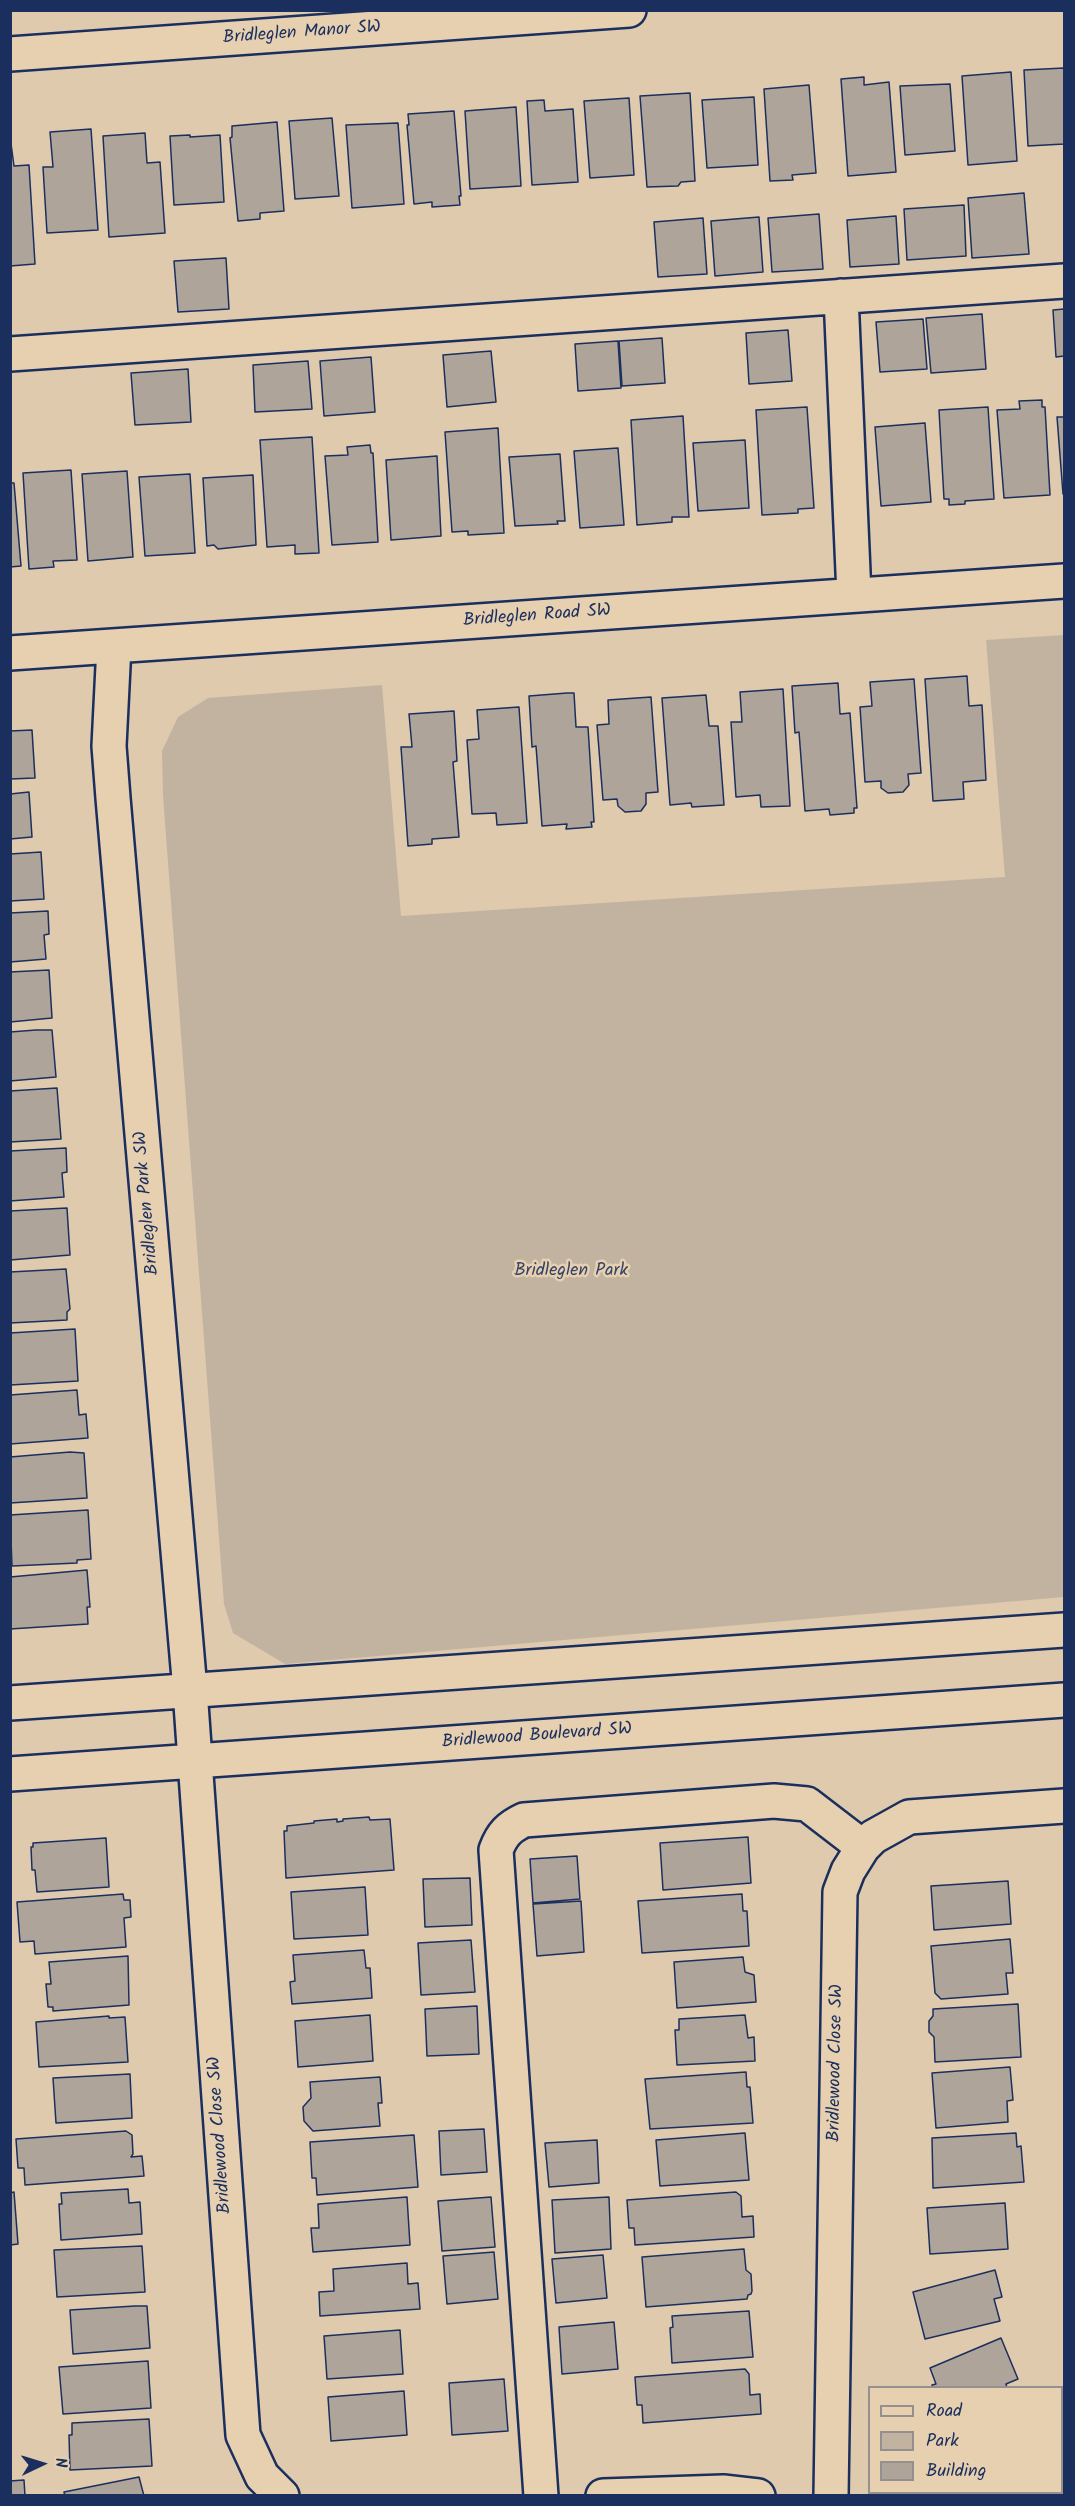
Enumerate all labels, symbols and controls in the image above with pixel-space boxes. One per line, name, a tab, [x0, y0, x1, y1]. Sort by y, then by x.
street label: Bridleglen Manor SW	[222, 18, 382, 50]
street label: Bridleglen Road SW	[462, 601, 612, 633]
street label: Bridleglen Park SW	[131, 1130, 165, 1276]
park label: Bridleglen Park	[514, 1261, 628, 1283]
street label: Bridlewood Boulevard SW	[441, 1720, 633, 1754]
street label: Bridlewood Close SW	[825, 1984, 849, 2142]
street label: Bridlewood Close SW	[205, 2056, 237, 2214]
legend	[868, 2386, 1063, 2494]
text: Road	[926, 2397, 962, 2426]
text: Park	[926, 2427, 959, 2456]
north arrow	[12, 2434, 72, 2494]
text: N	[48, 2457, 73, 2469]
text: Building	[926, 2457, 986, 2486]

